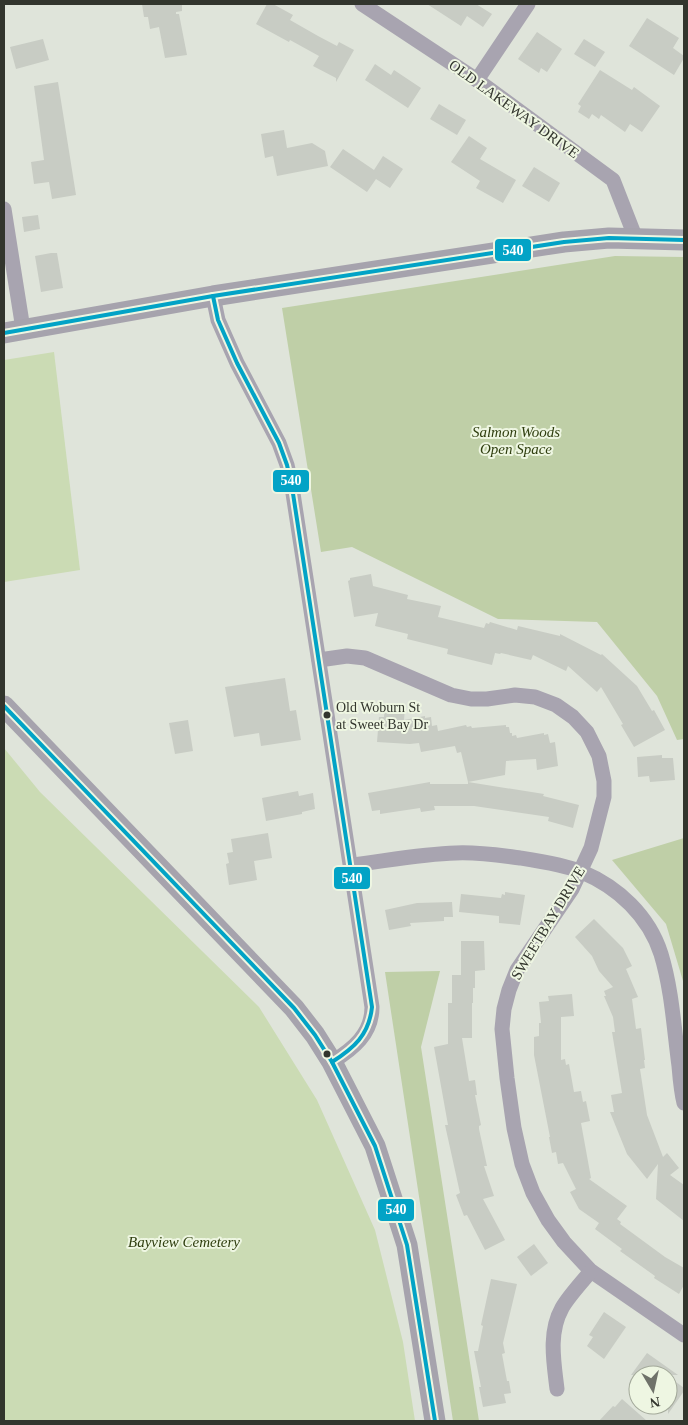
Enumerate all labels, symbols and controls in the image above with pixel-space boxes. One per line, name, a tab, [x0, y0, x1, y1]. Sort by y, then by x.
street label: OLD LAKEWAY DRIVE	[446, 57, 582, 161]
line badge: 540	[494, 238, 532, 262]
text: 540	[503, 243, 524, 258]
park label: Salmon Woods Open Space	[472, 424, 560, 457]
line badge: 540	[272, 469, 310, 493]
text: 540	[281, 473, 302, 488]
place label: Old Woburn St at Sweet Bay Dr	[336, 700, 428, 732]
marker: Old Woburn St at Sweet Bay Dr	[322, 710, 332, 720]
street label: SWEETBAY DRIVE	[508, 863, 588, 983]
line badge: 540	[333, 866, 371, 890]
text: 540	[342, 871, 363, 886]
unlabelled marker	[322, 1049, 332, 1059]
line badge: 540	[377, 1198, 415, 1222]
text: 540	[386, 1202, 407, 1217]
park label: Bayview Cemetery	[128, 1234, 240, 1250]
north arrow	[628, 1365, 678, 1415]
text: N	[649, 1394, 661, 1411]

